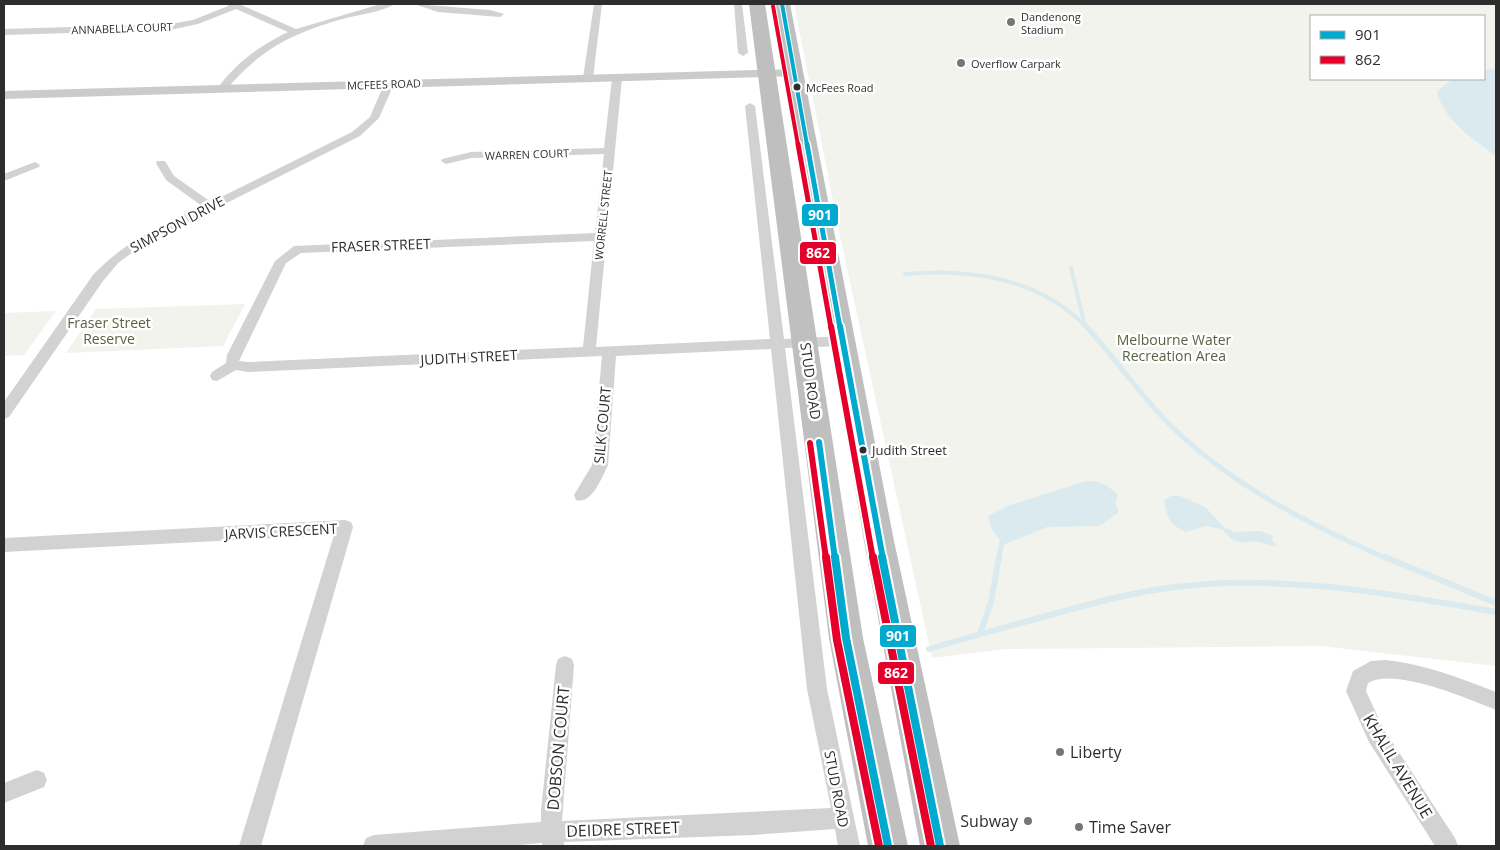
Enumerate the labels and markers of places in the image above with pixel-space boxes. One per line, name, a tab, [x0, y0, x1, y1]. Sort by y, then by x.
place label: Dandenong Stadium	[1021, 9, 1081, 37]
marker: Dandenong Stadium	[1005, 16, 1017, 28]
place label: Overflow Carpark	[971, 56, 1061, 71]
marker: Overflow Carpark	[955, 57, 967, 69]
place label: McFees Road	[806, 80, 874, 95]
marker: McFees Road	[792, 82, 802, 92]
place label: Judith Street	[870, 441, 947, 459]
marker: Judith Street	[858, 445, 868, 455]
place label: Liberty	[1070, 741, 1122, 763]
marker: Liberty	[1054, 746, 1066, 758]
place label: Subway	[960, 810, 1019, 832]
marker: Subway	[1022, 815, 1034, 827]
place label: Time Saver	[1089, 816, 1171, 838]
marker: Time Saver	[1073, 821, 1085, 833]

